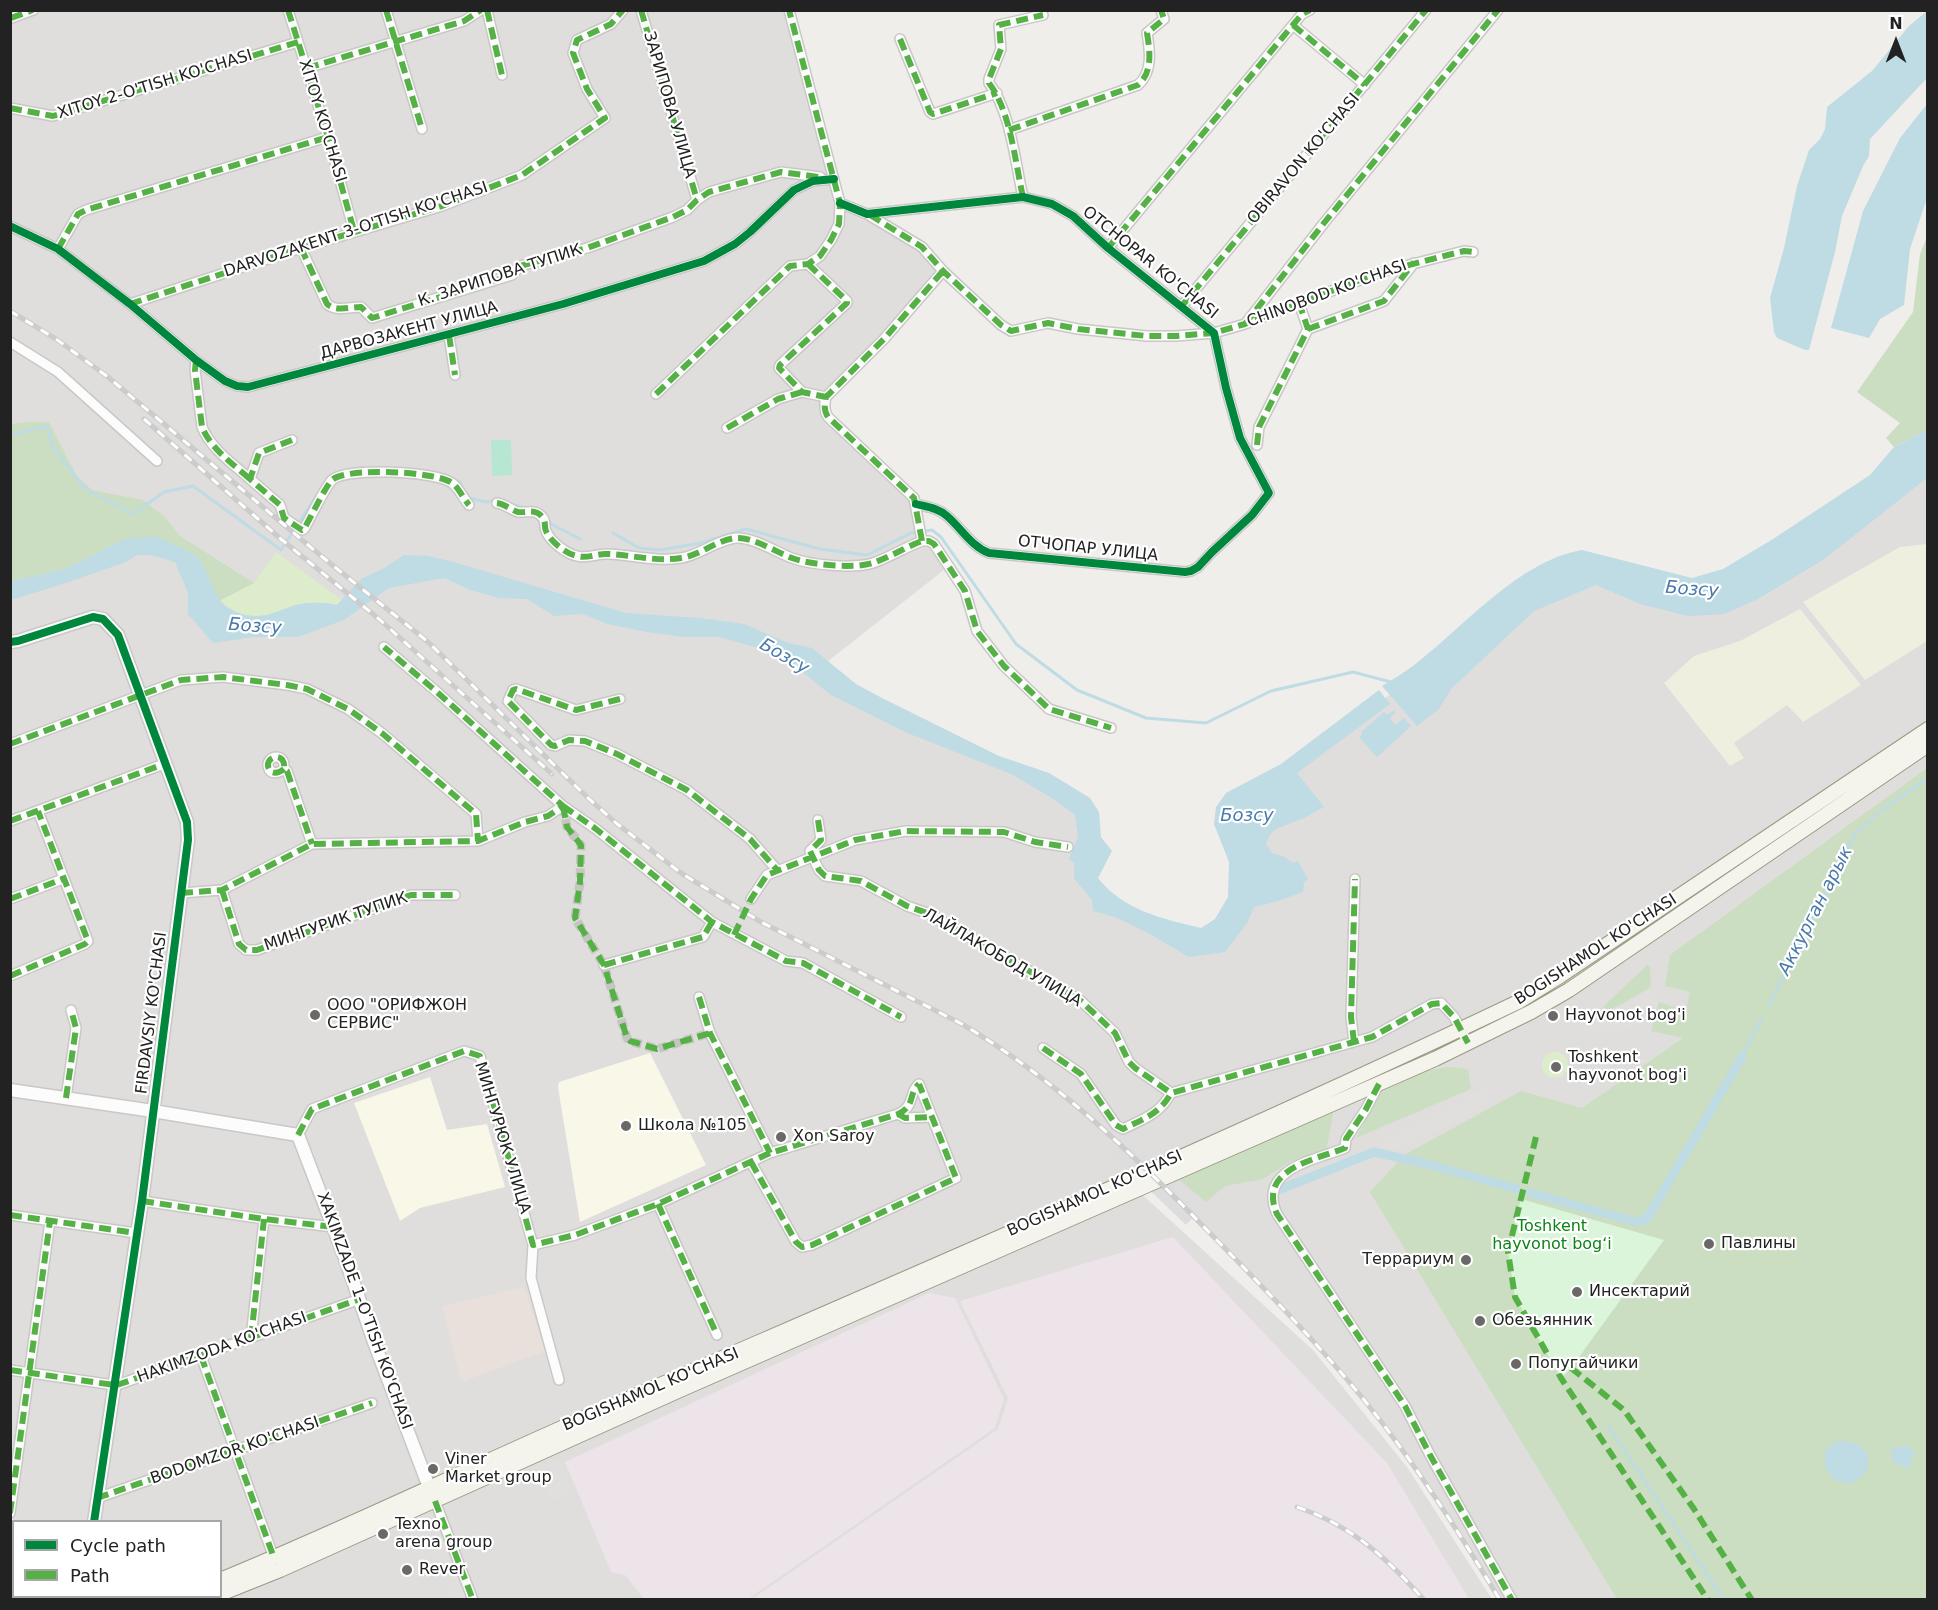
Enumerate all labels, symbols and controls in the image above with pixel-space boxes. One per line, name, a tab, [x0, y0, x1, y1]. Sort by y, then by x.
north arrow	[1866, 12, 1926, 72]
text: N	[1889, 14, 1903, 33]
street label: ЗАРИПОВА УЛИЦА	[639, 30, 699, 180]
street label: XITOY 2-O'TISH KO'CHASI	[55, 46, 255, 124]
street label: XITOY KO'CHASI	[294, 57, 350, 185]
street label: OBIRAVON KO'CHASI	[1244, 90, 1364, 228]
street label: DARVOZAKENT 3-O'TISH KO'CHASI	[221, 178, 491, 282]
street label: OTCHOPAR KO'CHASI	[1078, 202, 1222, 324]
street label: К. ЗАРИПОВА ТУПИК	[416, 240, 584, 312]
street label: CHINOBOD KO'CHASI	[1244, 256, 1410, 332]
street label: ДАРВОЗАКЕНТ УЛИЦА	[318, 298, 500, 364]
street label: ОТЧОПАР УЛИЦА	[1017, 532, 1159, 566]
water label: Бозсу	[1665, 577, 1719, 603]
water label: Бозсу	[228, 614, 282, 640]
water label: Бозсу	[755, 634, 813, 680]
water label: Бозсу	[1220, 805, 1274, 827]
water label: Аккурган арык	[1774, 843, 1858, 979]
street label: МИНГУРИК ТУПИК	[262, 888, 410, 956]
street label: BOGISHAMOL KO'CHASI	[1511, 890, 1681, 1010]
street label: ЛАЙЛАКОБОД УЛИЦА	[919, 905, 1085, 1011]
street label: FIRDAVSIY KO'CHASI	[133, 931, 171, 1095]
place label: ООО "ОРИФЖОН СЕРВИС"	[327, 996, 467, 1034]
place label: Hayvonot bog'i	[1565, 1006, 1686, 1026]
marker: ООО "ОРИФЖОН СЕРВИС"	[308, 1008, 322, 1022]
marker: Hayvonot bog'i	[1546, 1009, 1560, 1023]
place label: Toshkent hayvonot bog'i	[1568, 1048, 1687, 1086]
street label: МИНГУРЮК УЛИЦА	[470, 1060, 534, 1216]
marker: Toshkent hayvonot bog'i	[1549, 1060, 1563, 1074]
place label: Школа №105	[638, 1116, 747, 1136]
marker: Школа №105	[619, 1119, 633, 1133]
place label: Xon Saroy	[793, 1127, 874, 1147]
marker: Xon Saroy	[774, 1130, 788, 1144]
street label: BOGISHAMOL KO'CHASI	[1005, 1147, 1185, 1241]
street label: XAKIMZADE 1-O'TISH KO'CHASI	[312, 1190, 416, 1432]
park label: Toshkent hayvonot bogʻi	[1492, 1217, 1612, 1255]
place label: Павлины	[1721, 1234, 1796, 1254]
marker: Павлины	[1702, 1237, 1716, 1251]
place label: Террариум	[1362, 1250, 1454, 1270]
marker: Террариум	[1459, 1253, 1473, 1267]
place label: Инсектарий	[1589, 1282, 1690, 1302]
marker: Инсектарий	[1570, 1285, 1584, 1299]
street label: HAKIMZODA KO'CHASI	[134, 1308, 310, 1388]
place label: Обезьянник	[1492, 1311, 1593, 1331]
marker: Обезьянник	[1473, 1314, 1487, 1328]
street label: BOGISHAMOL KO'CHASI	[560, 1344, 742, 1436]
place label: Попугайчики	[1528, 1354, 1638, 1374]
marker: Попугайчики	[1509, 1357, 1523, 1371]
street label: BODOMZOR KO'CHASI	[148, 1413, 322, 1489]
place label: Viner Market group	[445, 1450, 552, 1488]
marker: Viner Market group	[426, 1462, 440, 1476]
place label: Texno arena group	[395, 1515, 492, 1553]
legend	[12, 1520, 222, 1598]
marker: Texno arena group	[376, 1527, 390, 1541]
text: Cycle path	[70, 1535, 166, 1556]
place label: Rever	[419, 1560, 465, 1580]
marker: Rever	[400, 1563, 414, 1577]
text: Path	[70, 1565, 110, 1586]

